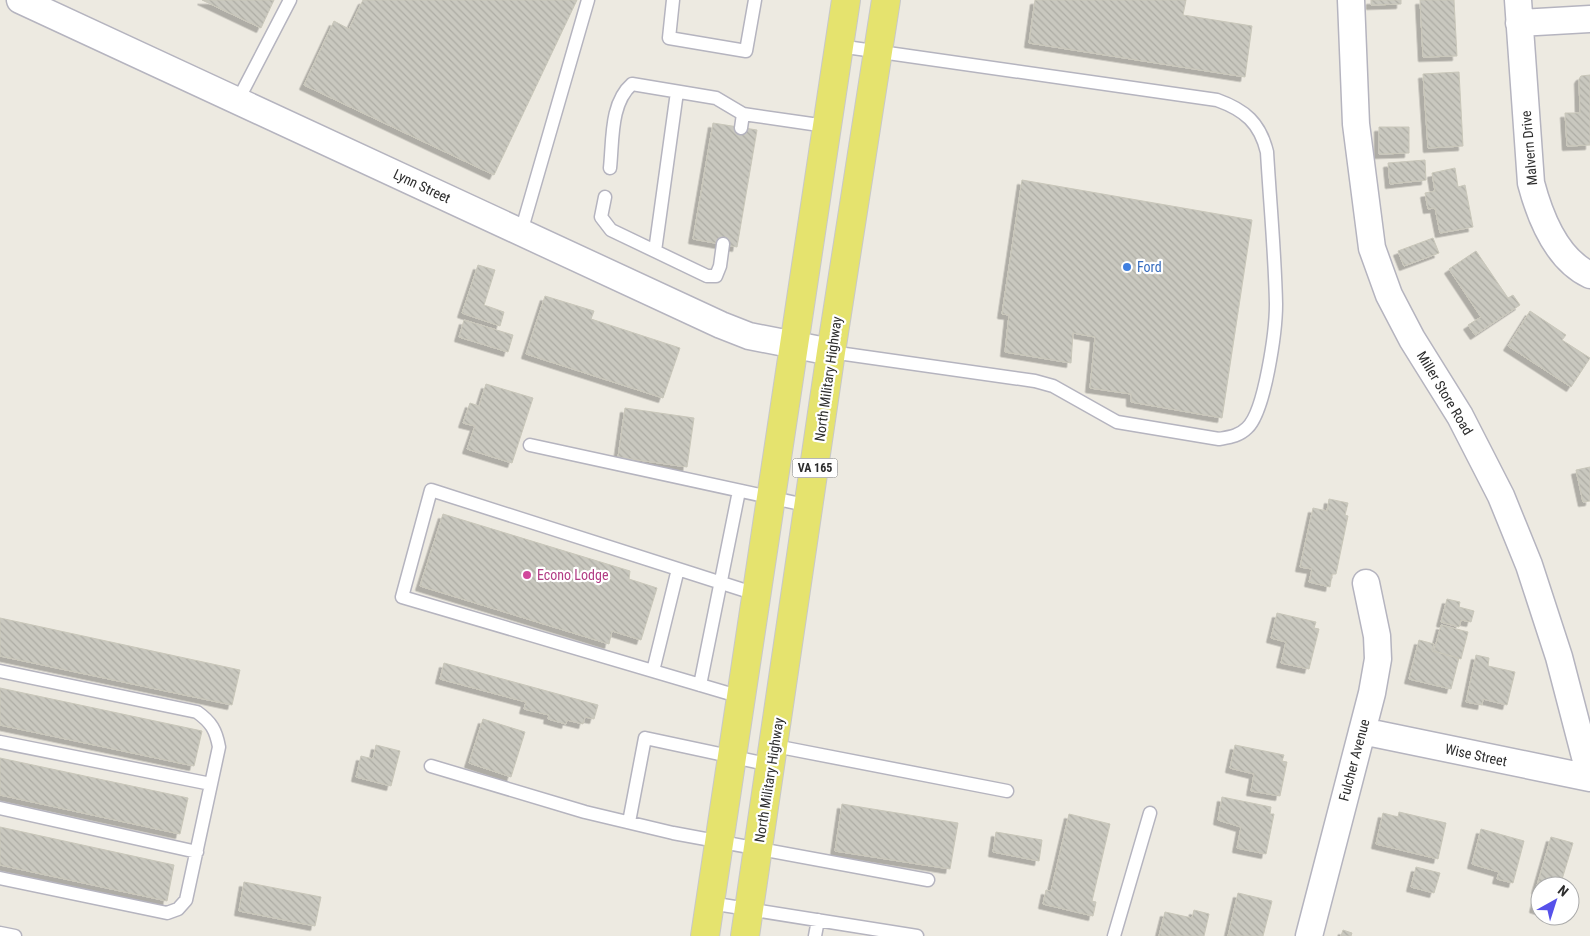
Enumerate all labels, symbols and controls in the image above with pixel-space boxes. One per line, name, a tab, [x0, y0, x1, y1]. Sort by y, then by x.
street label: Malvern Drive	[1518, 109, 1540, 186]
street label: Lynn Street	[391, 166, 453, 206]
place label: Ford	[1137, 259, 1162, 275]
marker: Ford	[1121, 261, 1133, 273]
street label: North Military Highway	[811, 315, 845, 443]
street label: Miller Store Road	[1414, 348, 1476, 438]
road number: VA 165	[792, 458, 838, 478]
place label: Econo Lodge	[537, 567, 609, 583]
marker: Econo Lodge	[521, 569, 533, 581]
street label: North Military Highway	[751, 716, 787, 843]
street label: Fulcher Avenue	[1335, 717, 1373, 803]
street label: Wise Street	[1444, 741, 1508, 769]
north arrow	[1530, 876, 1580, 926]
text: N	[1555, 882, 1572, 900]

